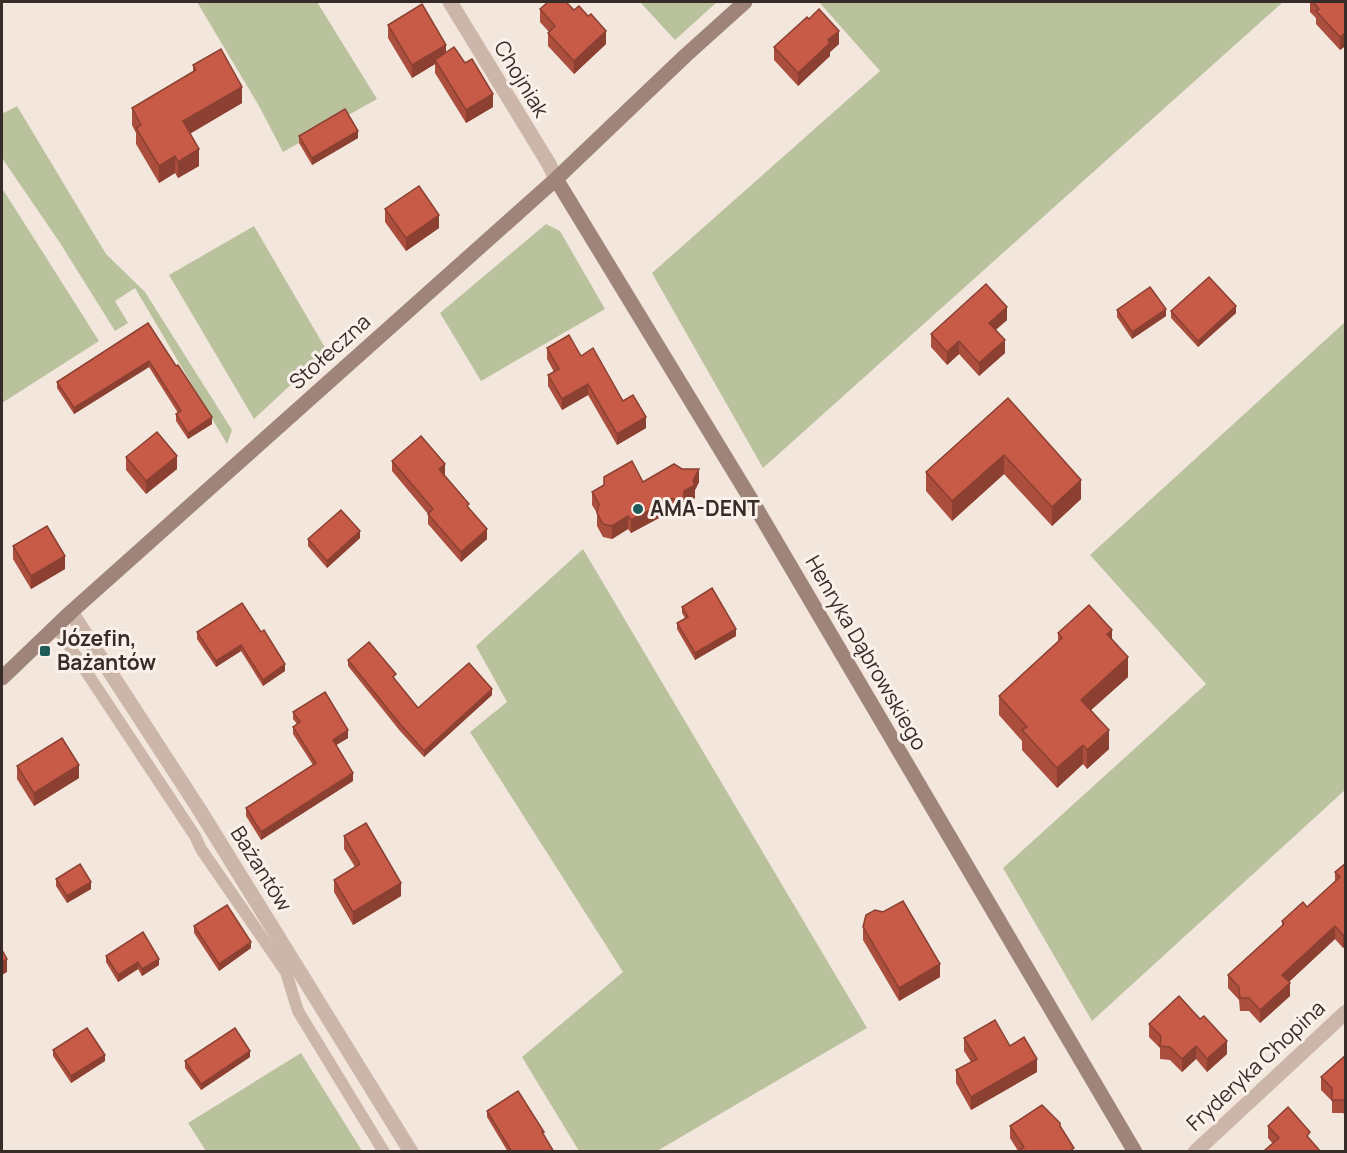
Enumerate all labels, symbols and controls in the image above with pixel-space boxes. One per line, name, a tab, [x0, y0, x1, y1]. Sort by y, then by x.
street label: Chojniak	[488, 35, 556, 122]
street label: Stołeczna	[283, 307, 376, 395]
place label: AMA-DENT	[650, 494, 760, 522]
marker: AMA-DENT	[631, 502, 645, 516]
street label: Henryka Dąbrowskiego	[800, 550, 934, 755]
place label: Józefin, Bażantów	[57, 624, 156, 676]
marker: Józefin, Bażantów	[38, 644, 52, 658]
street label: Bażantów	[225, 821, 299, 916]
street label: Fryderyka Chopina	[1180, 994, 1331, 1137]

